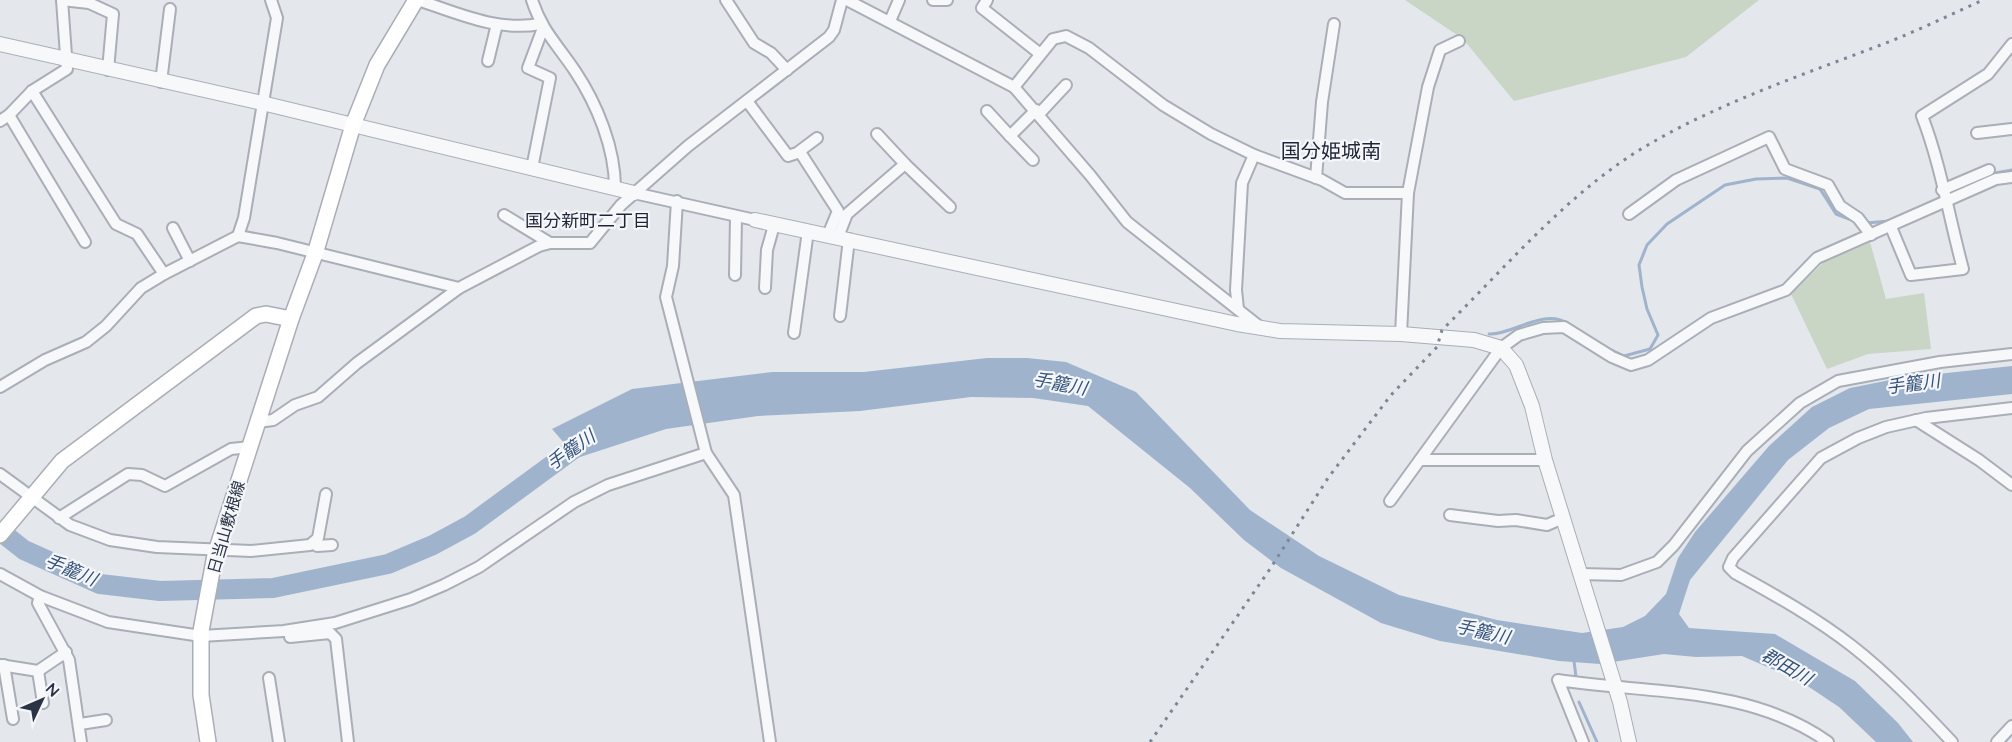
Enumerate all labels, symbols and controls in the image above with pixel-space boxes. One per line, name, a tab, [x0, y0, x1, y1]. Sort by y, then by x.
district label: 国分姫城南	[1281, 138, 1381, 163]
district label: 国分新町二丁目	[525, 209, 651, 232]
water label: 手籠川	[1031, 367, 1091, 400]
water label: 手籠川	[1885, 369, 1943, 398]
water label: 手籠川	[542, 424, 601, 474]
street label: 日当山敷根線	[203, 478, 249, 576]
water label: 手籠川	[42, 548, 102, 591]
water label: 手籠川	[1454, 614, 1514, 649]
water label: 郡田川	[1758, 643, 1818, 691]
north arrow	[12, 670, 72, 730]
text: N	[42, 678, 64, 701]

